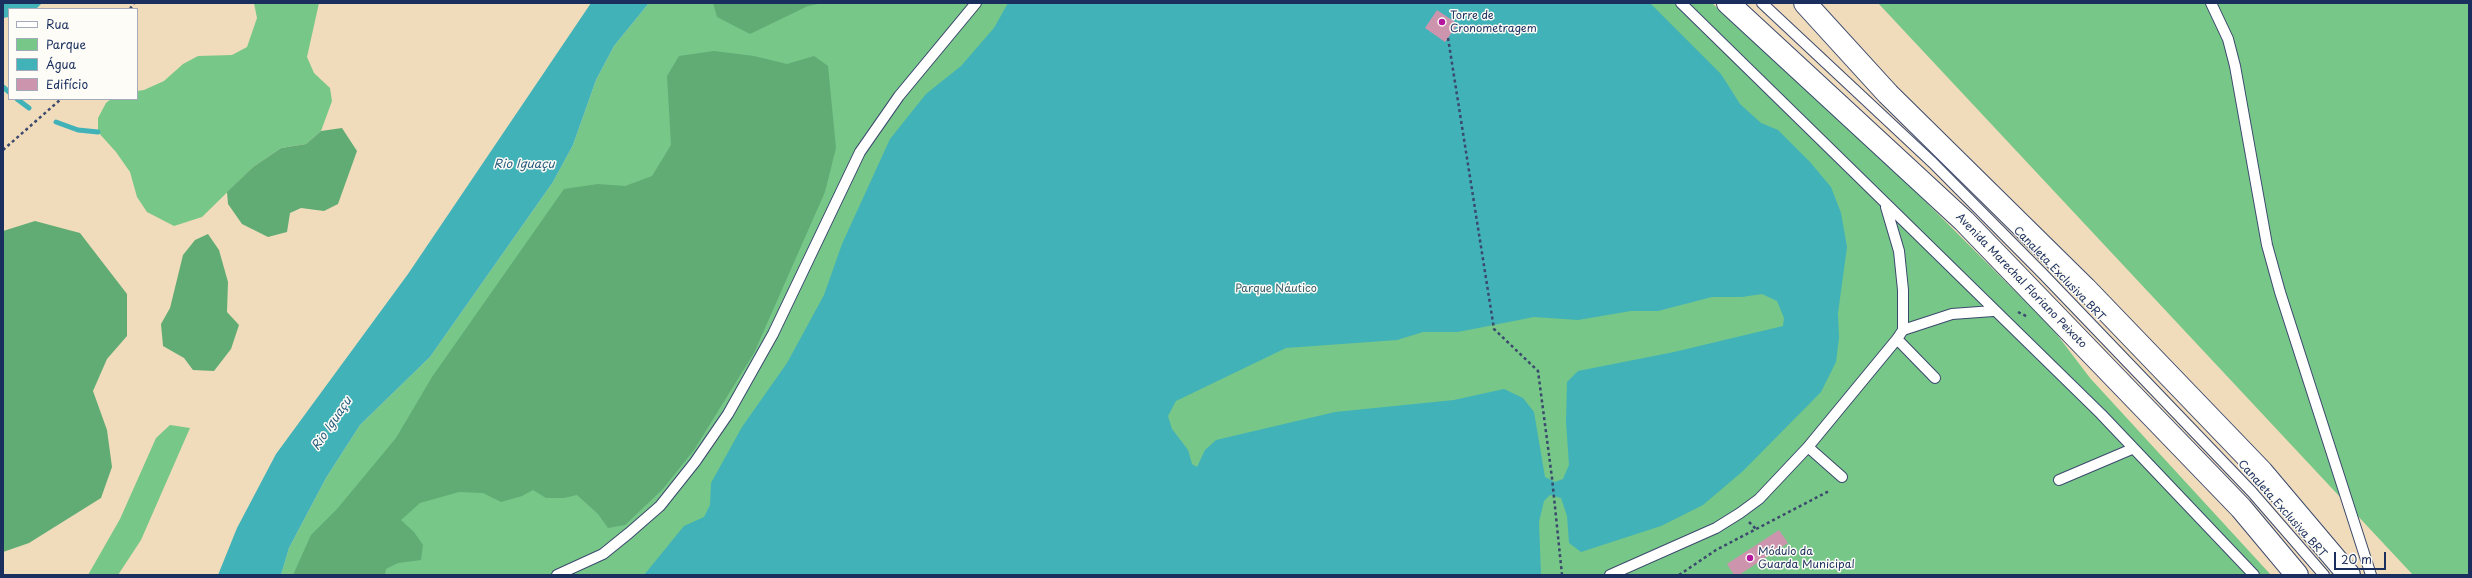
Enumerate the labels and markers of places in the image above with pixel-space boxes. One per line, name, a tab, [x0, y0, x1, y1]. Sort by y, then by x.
place label: Torre de Cronometragem	[1450, 9, 1537, 35]
marker: Torre de Cronometragem	[1437, 17, 1447, 27]
place label: Módulo da Guarda Municipal	[1758, 545, 1855, 571]
marker: Módulo da Guarda Municipal	[1745, 553, 1755, 563]

